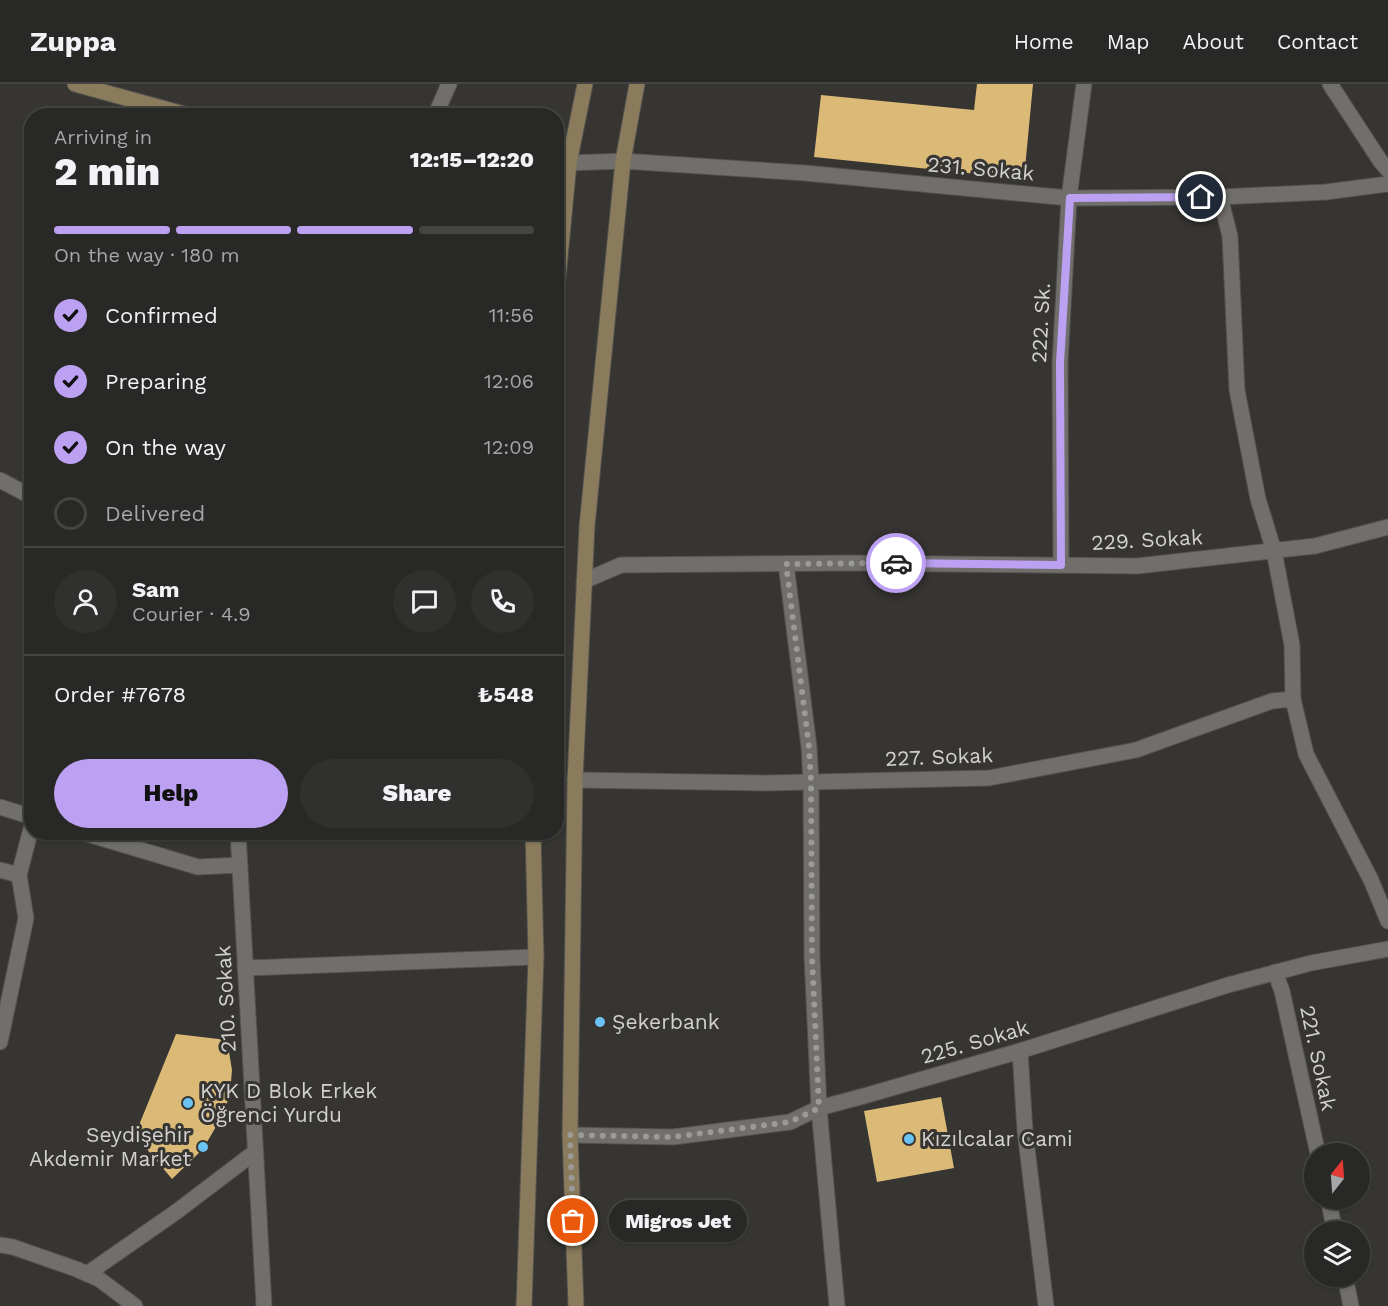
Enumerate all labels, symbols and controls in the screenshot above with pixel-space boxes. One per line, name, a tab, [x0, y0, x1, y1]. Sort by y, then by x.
text: Zuppa	[30, 25, 116, 58]
text: Home	[1014, 29, 1074, 54]
text: Map	[1107, 29, 1150, 54]
text: About	[1183, 29, 1244, 54]
text: Contact	[1277, 29, 1358, 54]
text: Arriving in	[54, 125, 152, 149]
text: 12:15–12:20	[410, 147, 534, 172]
text: 2 min	[54, 149, 160, 194]
street label: 231. Sokak	[927, 151, 1036, 186]
pin	[1175, 171, 1226, 222]
icon: home	[1184, 180, 1217, 213]
text: On the way · 180 m	[54, 243, 240, 267]
street label: 222. Sk.	[1026, 282, 1055, 364]
icon: check	[54, 299, 87, 332]
text: Confirmed	[105, 303, 218, 328]
text: 11:56	[489, 303, 534, 327]
icon: check	[54, 365, 87, 398]
text: Preparing	[105, 369, 206, 394]
text: 12:06	[484, 369, 534, 393]
icon: check	[54, 431, 87, 464]
text: On the way	[105, 435, 226, 460]
text: 12:09	[484, 435, 534, 459]
text: Delivered	[105, 501, 205, 526]
street label: 229. Sokak	[1091, 524, 1203, 555]
courier	[866, 533, 926, 593]
icon: car	[880, 547, 913, 580]
button: person	[54, 570, 117, 633]
button: chat	[393, 570, 456, 633]
button: phone	[471, 570, 534, 633]
text: Sam	[132, 577, 180, 602]
text: Courier · 4.9	[132, 602, 251, 626]
text: Order #7678	[54, 682, 186, 707]
text: ₺548	[478, 682, 534, 707]
street label: 227. Sokak	[885, 742, 994, 771]
button: Help	[54, 759, 288, 828]
button: Share	[300, 759, 534, 828]
street label: 210. Sokak	[210, 945, 241, 1053]
street label: 221. Sokak	[1295, 1003, 1342, 1113]
place label: Şekerbank	[612, 1009, 720, 1034]
street label: 225. Sokak	[918, 1014, 1032, 1069]
marker: Şekerbank	[593, 1015, 607, 1029]
place label: KYK D Blok Erkek Öğrenci Yurdu	[200, 1078, 377, 1127]
marker: KYK D Blok Erkek Öğrenci Yurdu	[181, 1096, 195, 1110]
place label: Seydişehir Akdemir Market	[29, 1122, 191, 1171]
place label: Kızılcalar Cami	[921, 1126, 1073, 1151]
marker: Kızılcalar Cami	[902, 1132, 916, 1146]
marker: Seydişehir Akdemir Market	[196, 1140, 210, 1154]
north arrow	[1304, 1143, 1370, 1209]
map controls	[1304, 1143, 1370, 1287]
pin	[547, 1195, 598, 1246]
callout: Migros Jet	[609, 1200, 747, 1242]
icon: bag	[556, 1204, 589, 1237]
text: Migros Jet	[625, 1209, 731, 1233]
button: layers	[1304, 1221, 1370, 1287]

